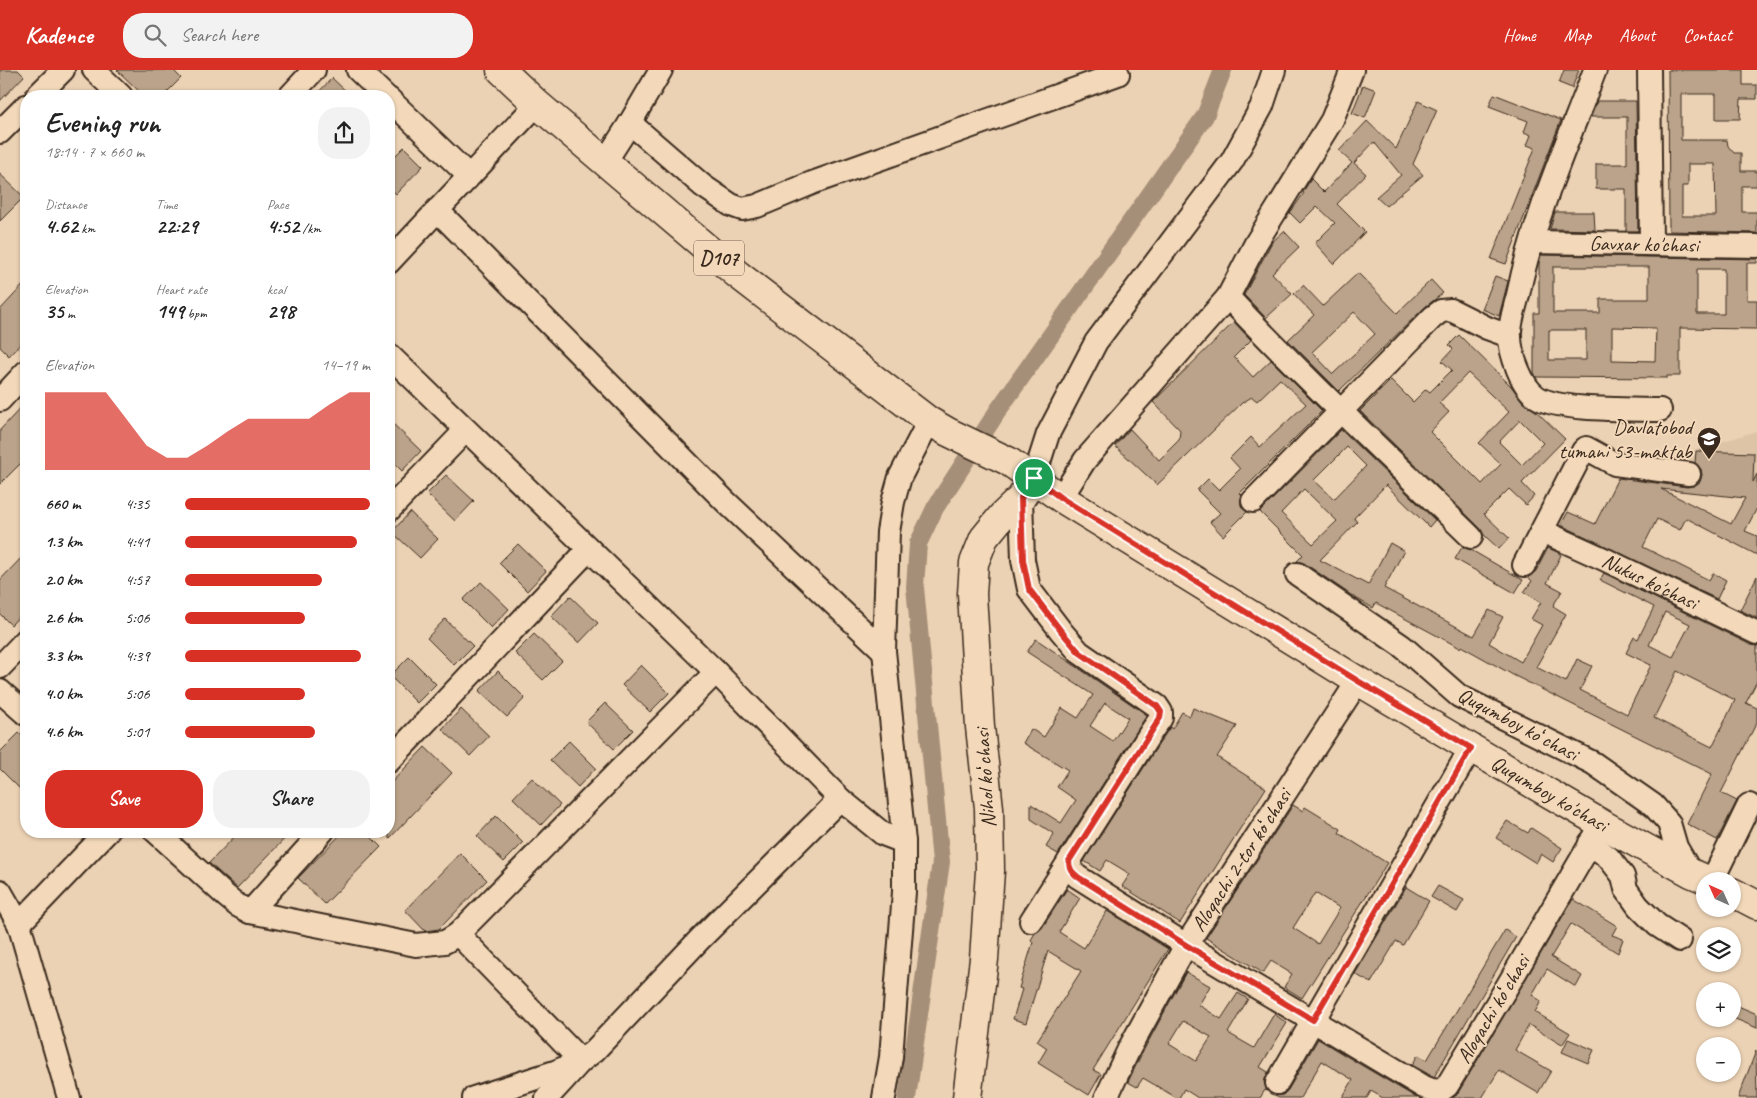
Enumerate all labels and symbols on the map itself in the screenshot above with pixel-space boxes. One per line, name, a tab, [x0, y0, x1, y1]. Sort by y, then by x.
street label: Gavxar ko'chasi	[1589, 230, 1702, 258]
road number: D107	[694, 240, 744, 276]
place label: Davlatobod tumani 53-maktab	[1559, 414, 1696, 464]
school or university icon: Davlatobod tumani 53-maktab	[1696, 426, 1722, 460]
pin	[1013, 457, 1055, 499]
street label: Nukus ko'chasi	[1598, 547, 1705, 617]
street label: Ququmboy koʻchasi	[1453, 681, 1585, 768]
street label: Nihol koʻchasi	[968, 724, 1001, 829]
street label: Ququmboy ko'chasi	[1486, 750, 1615, 839]
street label: Aloqachi 2-tor koʻchasi	[1185, 781, 1298, 936]
north arrow	[1696, 872, 1741, 918]
street label: Aloqachi koʻchasi	[1451, 948, 1537, 1068]

